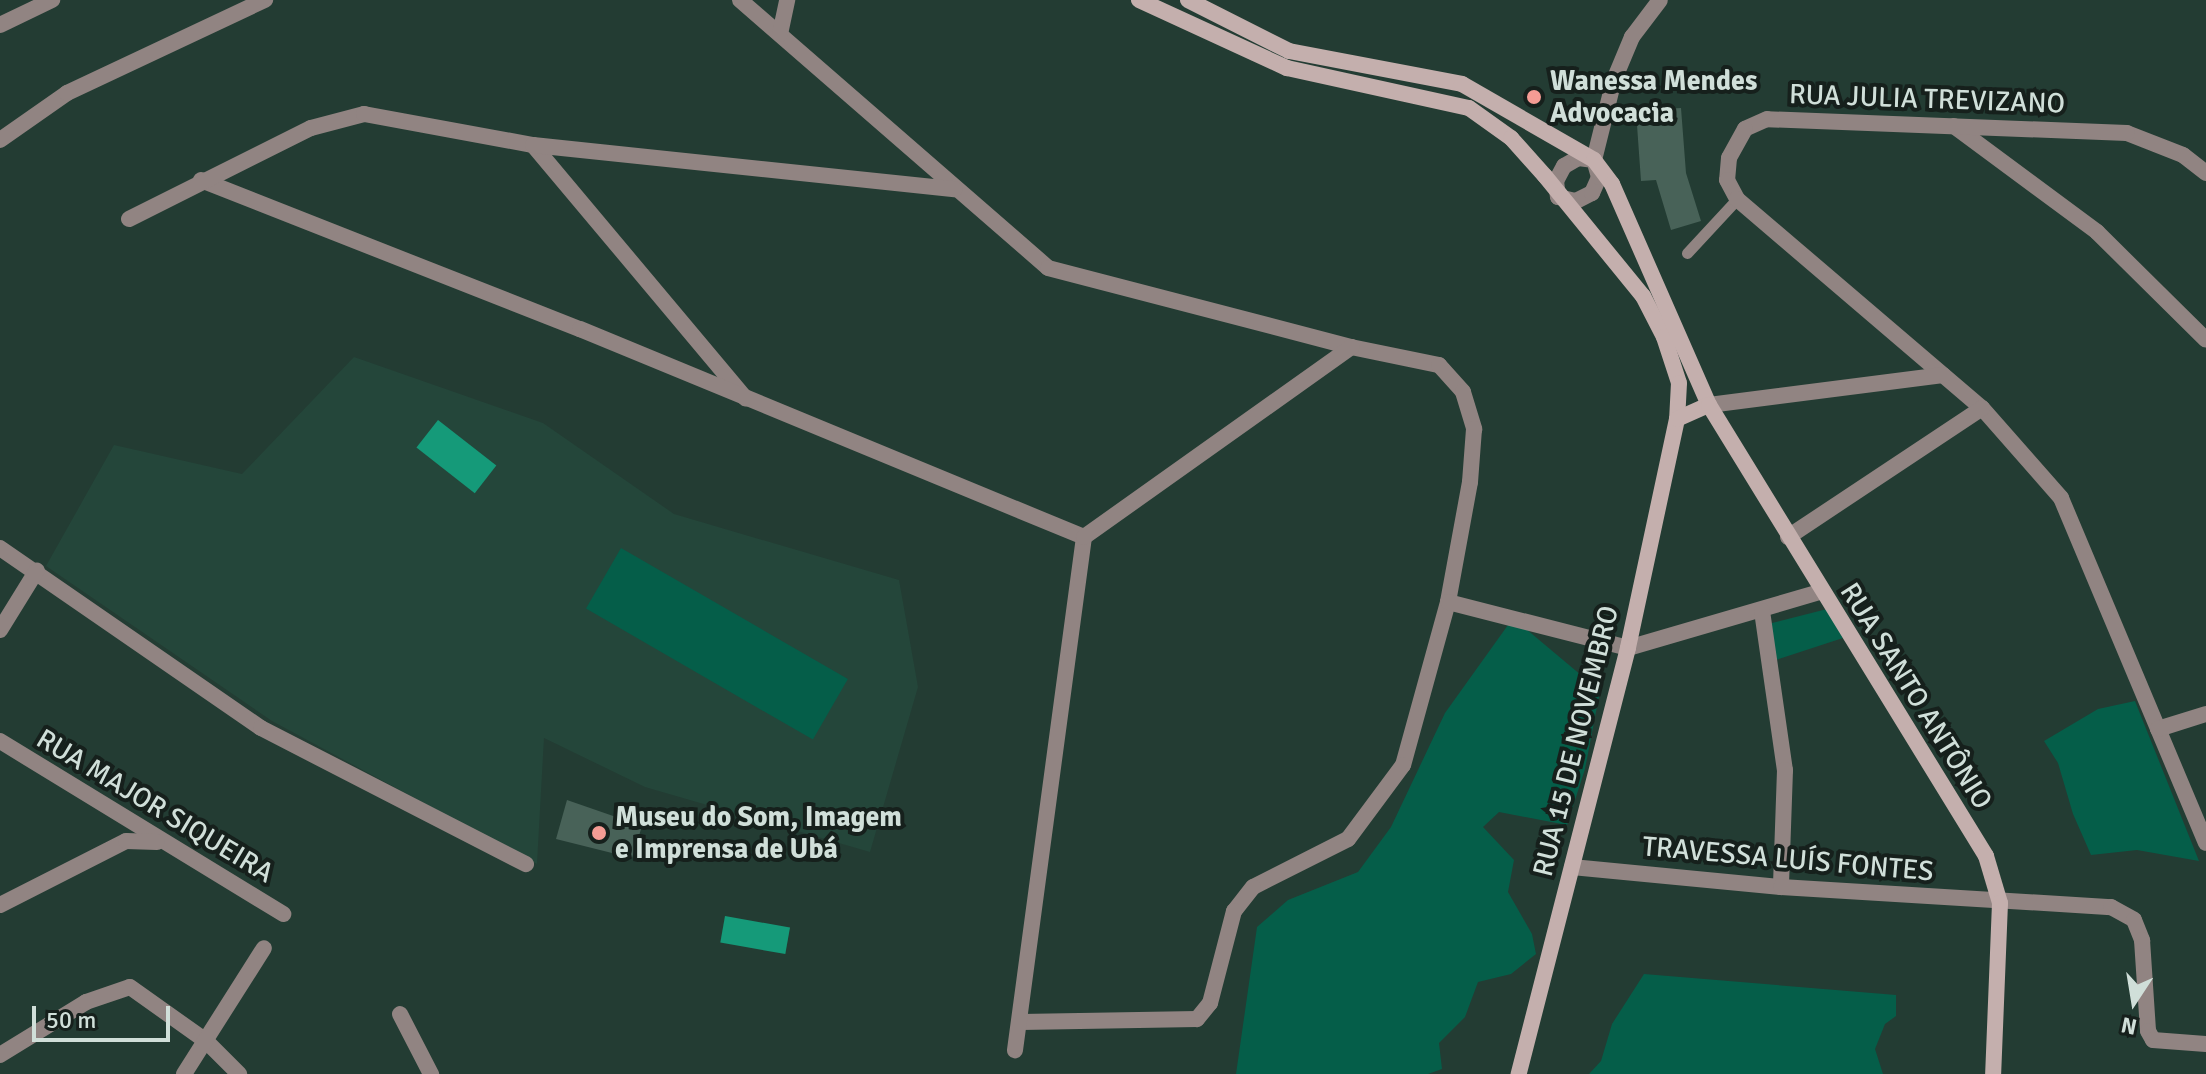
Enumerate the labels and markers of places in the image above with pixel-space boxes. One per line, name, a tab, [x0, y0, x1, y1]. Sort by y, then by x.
place label: Wanessa Mendes Advocacia	[1550, 64, 1757, 130]
marker: Wanessa Mendes Advocacia	[1525, 88, 1543, 106]
place label: Museu do Som, Imagem e Imprensa de Ubá	[615, 800, 902, 866]
marker: Museu do Som, Imagem e Imprensa de Ubá	[590, 824, 608, 842]

